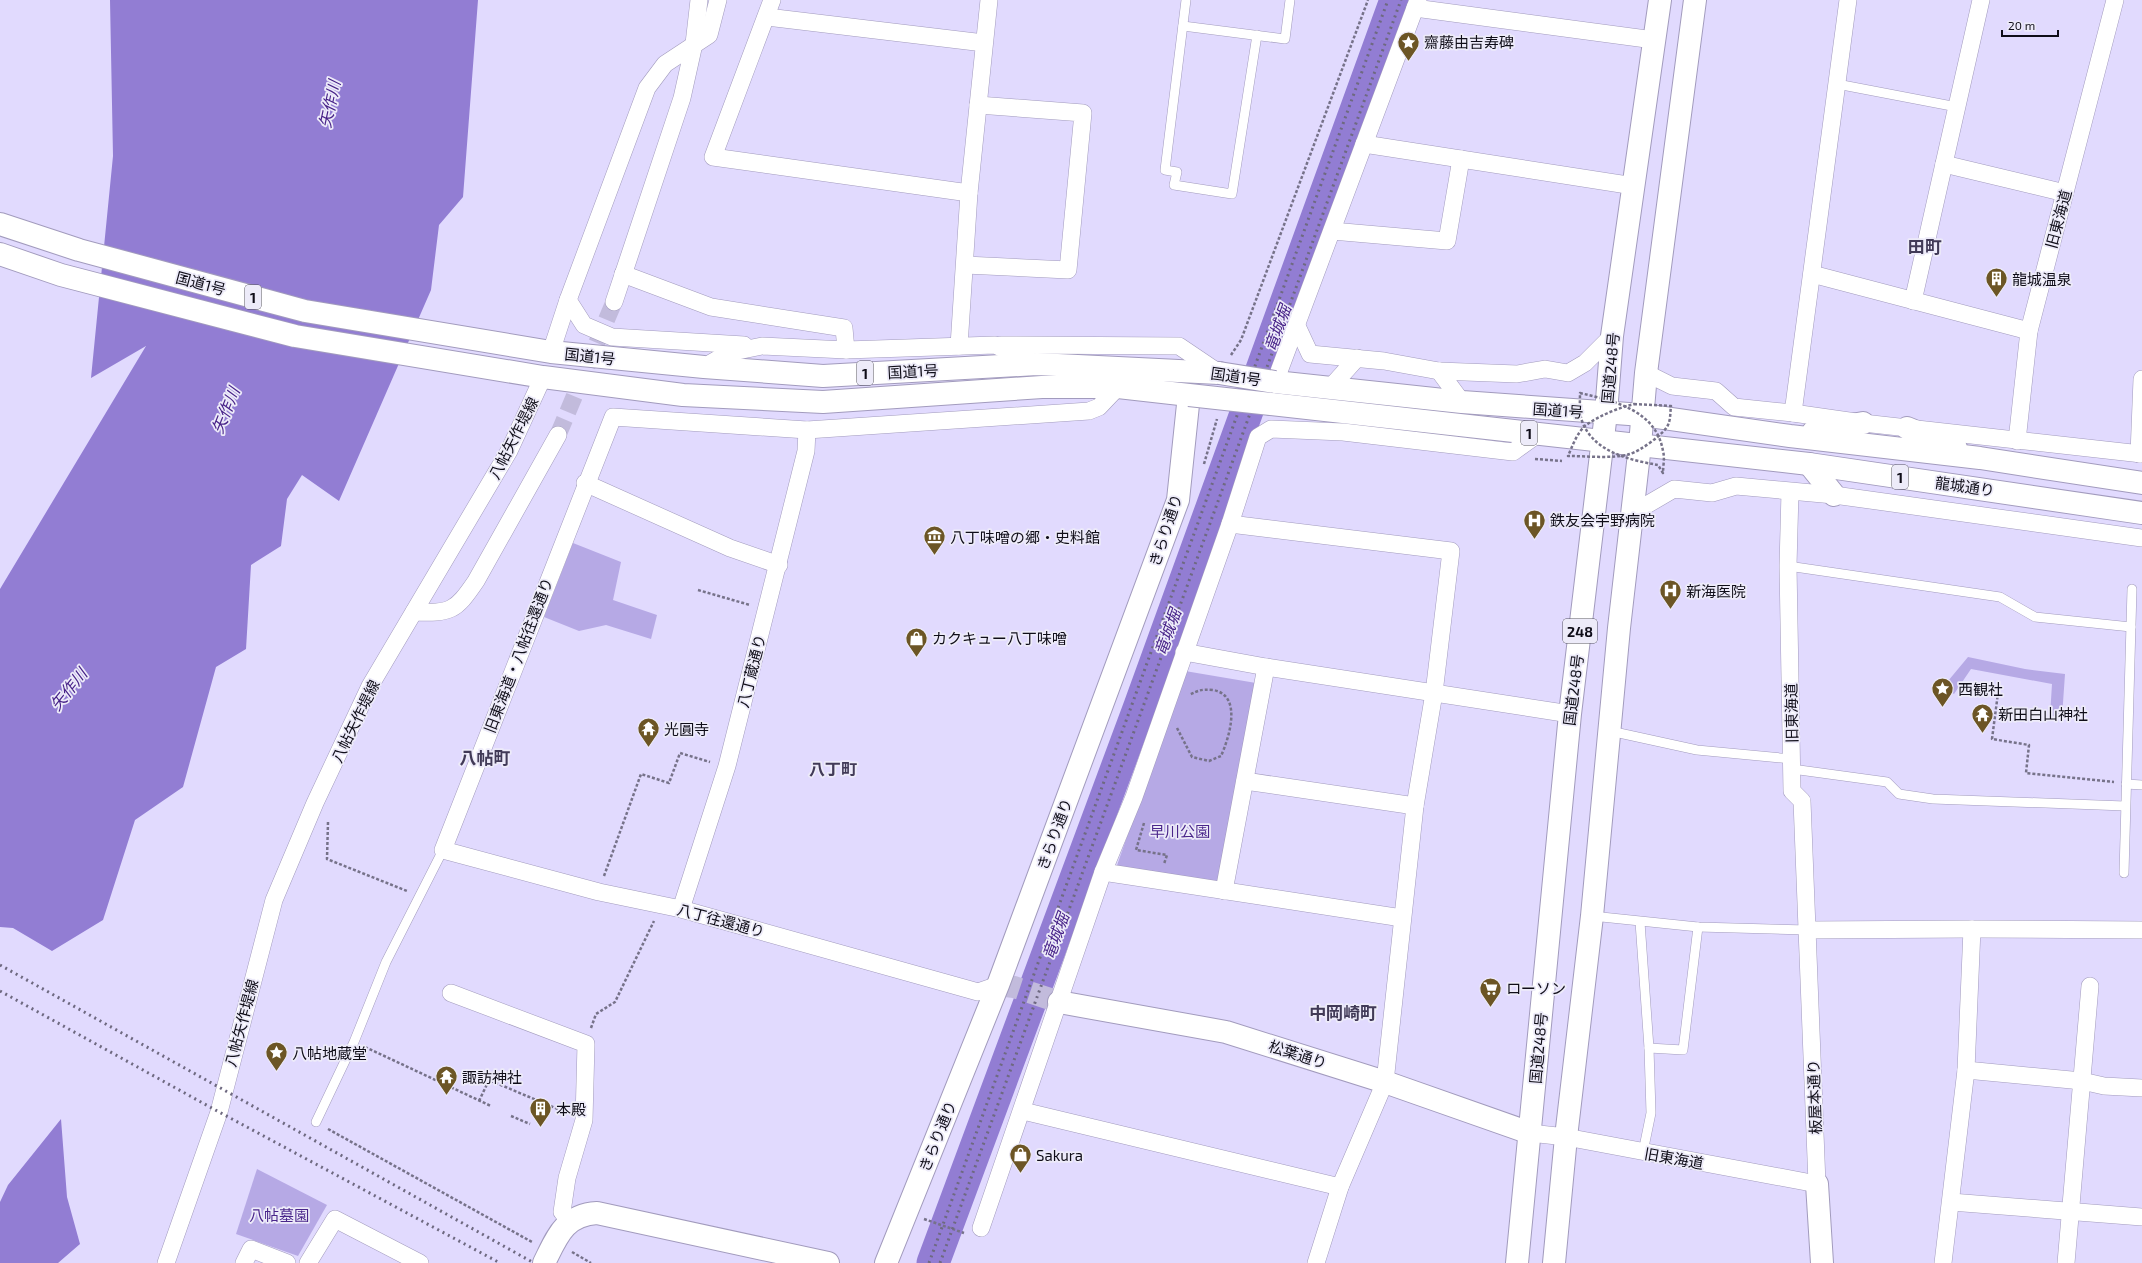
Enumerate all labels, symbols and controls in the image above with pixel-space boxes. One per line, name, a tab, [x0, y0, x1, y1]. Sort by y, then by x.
scale bar	[2002, 12, 2058, 38]
text: 20 m	[2008, 18, 2035, 32]
place icon: 齋藤由吉寿碑	[1396, 29, 1422, 62]
place label: 齋藤由吉寿碑	[1424, 33, 1514, 51]
water label: 矢作川	[315, 77, 344, 129]
street label: 旧東海道	[2042, 188, 2074, 250]
district label: 田町	[1908, 236, 1942, 256]
building icon: 龍城温泉	[1984, 266, 2010, 299]
street label: 国道1号	[174, 268, 228, 298]
place label: 龍城温泉	[2012, 270, 2072, 288]
road number: 1	[245, 285, 261, 309]
water label: 竜城堀	[1260, 299, 1295, 354]
street label: 国道248号	[1598, 331, 1622, 405]
street label: 国道1号	[564, 344, 616, 368]
road number: 1	[857, 361, 873, 385]
street label: 国道1号	[887, 361, 939, 381]
street label: 国道1号	[1210, 364, 1262, 388]
water label: 矢作川	[207, 382, 244, 436]
street label: 八帖矢作堤線	[485, 394, 541, 482]
street label: 国道1号	[1532, 399, 1584, 421]
road number: 1	[1521, 421, 1537, 445]
road number: 1	[1892, 465, 1908, 489]
street label: 龍城通り	[1934, 473, 1996, 499]
street label: きらり通り	[1145, 492, 1185, 568]
hospital icon: 鉄友会宇野病院	[1522, 507, 1548, 540]
place label: 鉄友会宇野病院	[1550, 511, 1655, 529]
museum icon: 八丁味噌の郷・史料館	[922, 524, 948, 557]
place label: 八丁味噌の郷・史料館	[950, 528, 1100, 546]
street label: 旧東海道・八帖往還通り	[480, 575, 556, 735]
hospital icon: 新海医院	[1657, 578, 1683, 611]
place label: 新海医院	[1686, 582, 1746, 600]
water label: 竜城堀	[1150, 603, 1185, 658]
road number: 248	[1563, 619, 1597, 643]
shop icon: カクキュー八丁味噌	[904, 625, 930, 658]
place label: カクキュー八丁味噌	[932, 629, 1067, 647]
street label: 八丁蔵通り	[733, 632, 769, 710]
street label: 国道248号	[1560, 653, 1586, 727]
water label: 矢作川	[46, 663, 92, 714]
place icon: 西観社	[1930, 676, 1956, 709]
street label: 八帖矢作堤線	[327, 677, 383, 765]
place label: 西観社	[1958, 680, 2003, 698]
street label: 旧東海道	[1781, 683, 1801, 743]
temple icon: 新田白山神社	[1969, 701, 1995, 734]
place label: 新田白山神社	[1998, 705, 2088, 723]
temple icon: 光圓寺	[636, 716, 662, 749]
place label: 光圓寺	[664, 720, 709, 738]
district label: 八帖町	[460, 747, 511, 767]
district label: 八丁町	[809, 759, 857, 778]
street label: きらり通り	[1033, 796, 1075, 872]
park label: 早川公園	[1150, 822, 1210, 840]
street label: 八丁往還通り	[675, 900, 767, 940]
water label: 竜城堀	[1038, 907, 1073, 962]
supermarket icon: ローソン	[1478, 975, 1504, 1008]
street label: 八帖矢作堤線	[221, 977, 261, 1069]
place label: ローソン	[1506, 979, 1566, 997]
district label: 中岡崎町	[1309, 1002, 1377, 1022]
street label: 国道248号	[1526, 1011, 1550, 1085]
street label: 松葉通り	[1267, 1036, 1329, 1072]
place icon: 八帖地蔵堂	[263, 1040, 289, 1073]
place label: 八帖地蔵堂	[292, 1044, 367, 1062]
street label: 板屋本通り	[1804, 1059, 1824, 1135]
temple icon: 諏訪神社	[434, 1064, 460, 1097]
place label: 諏訪神社	[462, 1068, 522, 1086]
building icon: 本殿	[527, 1096, 553, 1129]
street label: きらり通り	[915, 1098, 959, 1174]
place label: 本殿	[556, 1100, 586, 1118]
shop icon: Sakura	[1008, 1142, 1034, 1175]
street label: 旧東海道	[1643, 1144, 1705, 1172]
place label: Sakura	[1036, 1146, 1083, 1164]
park label: 八帖墓園	[249, 1206, 309, 1224]

